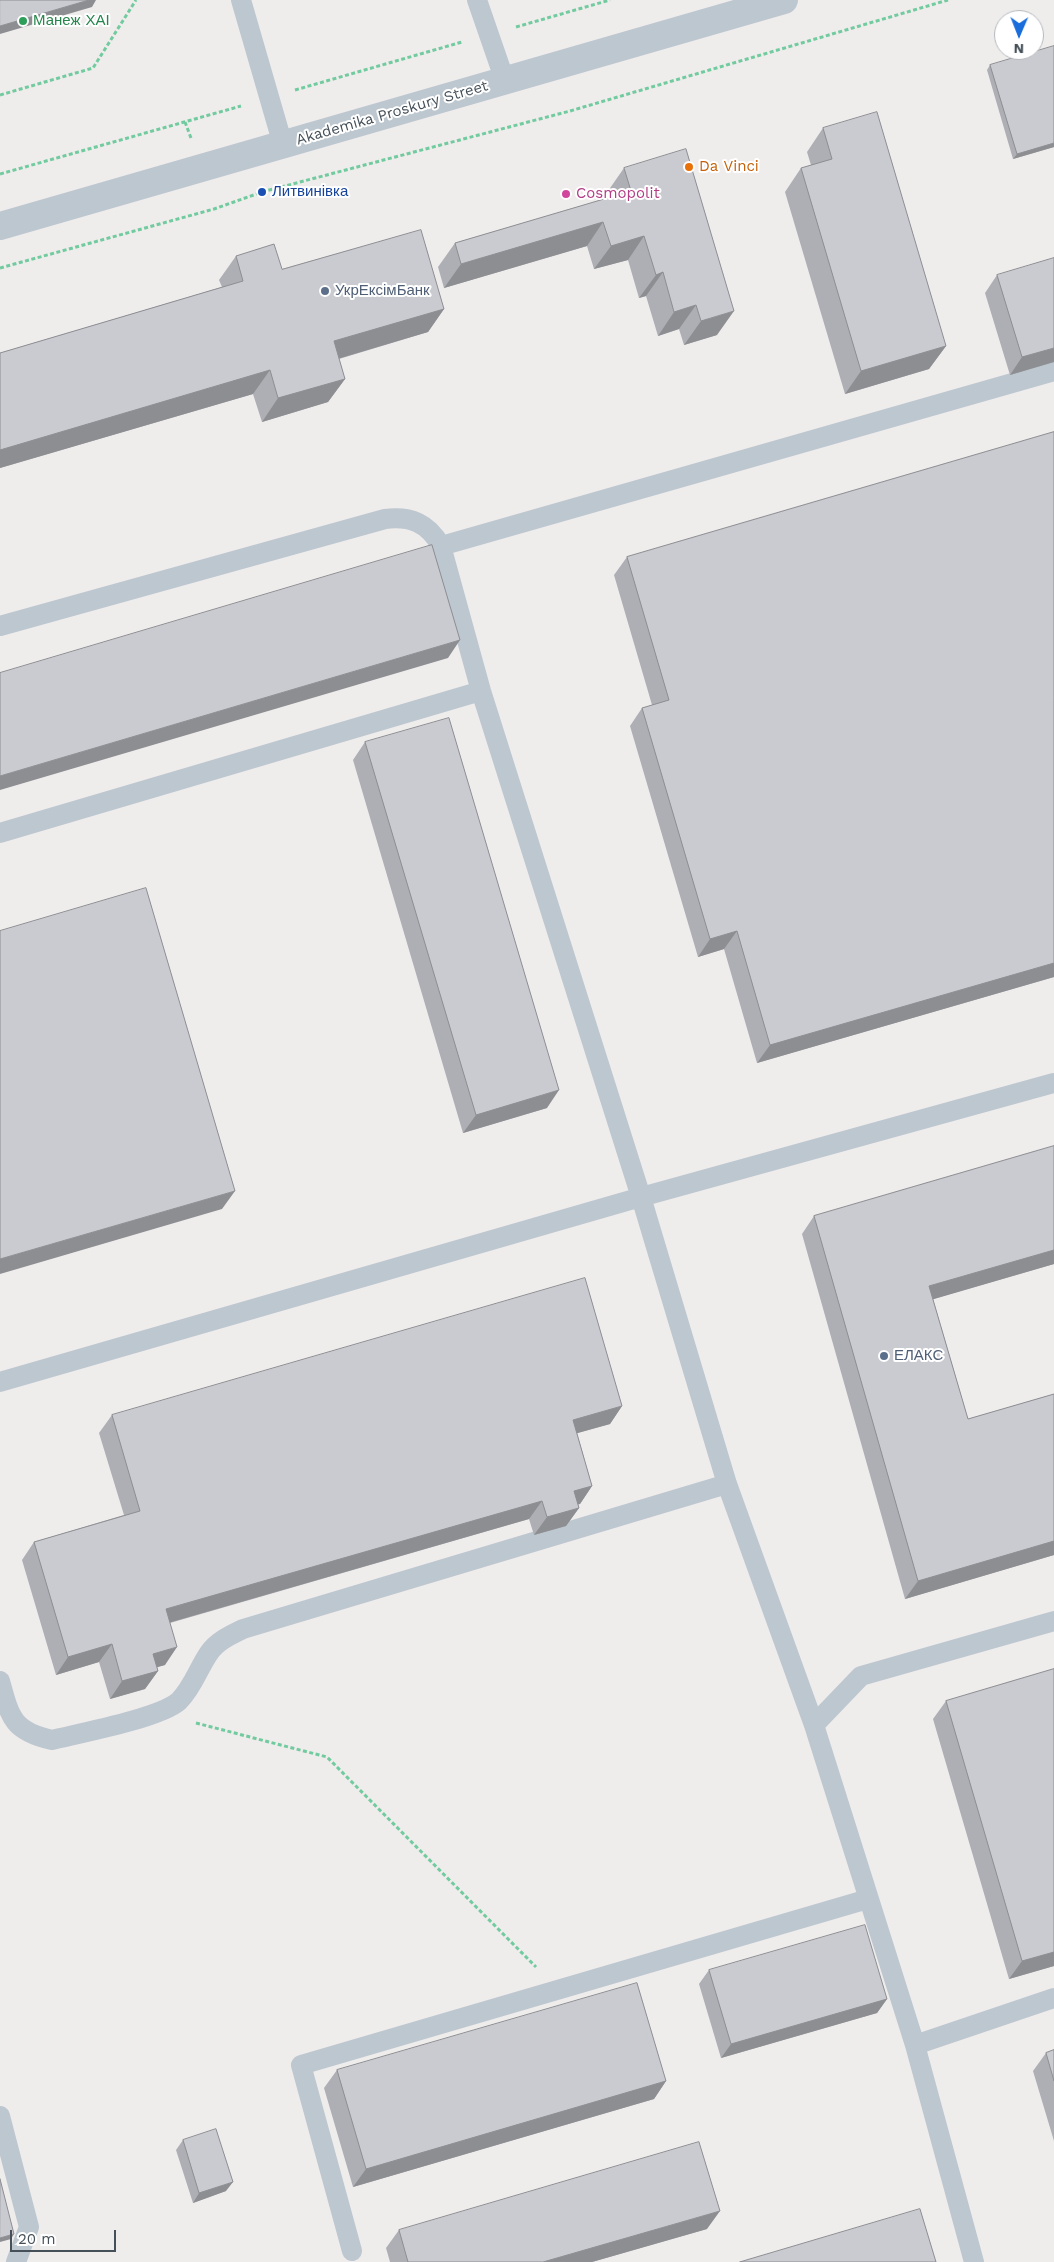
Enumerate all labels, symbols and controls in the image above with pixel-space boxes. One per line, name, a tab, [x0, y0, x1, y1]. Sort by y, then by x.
north arrow	[994, 10, 1044, 60]
place label: Манеж ХАІ	[33, 12, 110, 30]
marker: Манеж ХАІ	[17, 15, 29, 27]
text: N	[1013, 41, 1024, 57]
street label: Akademika Proskury Street	[294, 77, 490, 149]
place label: Da Vinci	[699, 158, 759, 176]
marker: Da Vinci	[683, 161, 695, 173]
place label: Литвинівка	[272, 183, 348, 201]
place label: Cosmopolit	[576, 185, 660, 203]
marker: Литвинівка	[256, 186, 268, 198]
marker: Cosmopolit	[560, 188, 572, 200]
place label: УкрЕксімБанк	[335, 282, 430, 300]
marker: УкрЕксімБанк	[319, 285, 331, 297]
place label: ЕЛАКС	[894, 1347, 943, 1365]
marker: ЕЛАКС	[878, 1350, 890, 1362]
scale bar	[12, 2220, 119, 2252]
text: 20 m	[18, 2230, 56, 2248]

